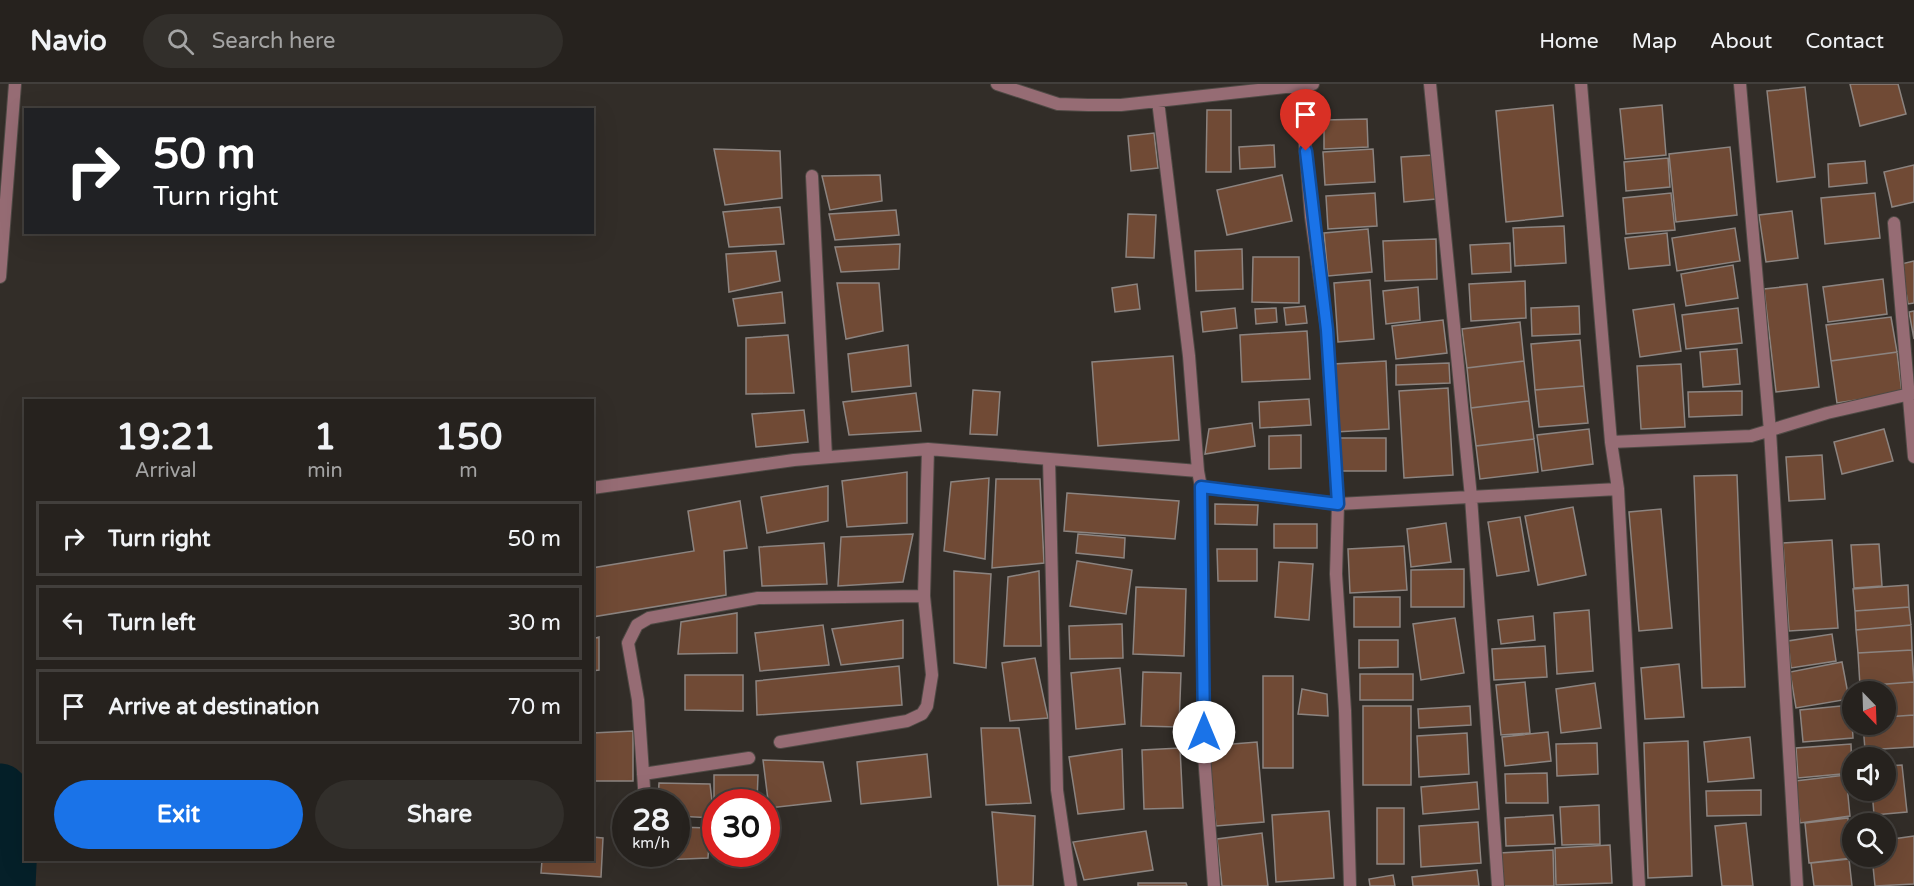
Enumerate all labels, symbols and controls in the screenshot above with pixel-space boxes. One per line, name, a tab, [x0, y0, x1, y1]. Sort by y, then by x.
search box	[143, 14, 563, 68]
text: Navio	[30, 24, 107, 58]
icon: search	[164, 25, 197, 58]
text: Search here	[212, 28, 336, 54]
text: Home	[1539, 29, 1599, 54]
text: Map	[1632, 29, 1677, 54]
text: About	[1710, 29, 1772, 54]
text: Contact	[1805, 29, 1884, 54]
pin	[1280, 89, 1331, 151]
icon: arrive	[1289, 98, 1322, 131]
text: 50 m	[153, 129, 255, 180]
icon: right	[54, 132, 132, 210]
text: Turn right	[153, 180, 279, 213]
text: 19:21	[116, 416, 216, 459]
text: 1	[314, 416, 336, 459]
text: 150	[434, 416, 502, 459]
text: Arrival	[135, 459, 197, 483]
text: min	[307, 459, 343, 483]
text: m	[459, 459, 478, 483]
icon: right	[57, 522, 90, 555]
text: Turn right	[108, 526, 210, 552]
text: 50 m	[507, 526, 561, 552]
icon: left	[57, 606, 90, 639]
text: Turn left	[108, 610, 196, 636]
text: 30 m	[507, 610, 561, 636]
north arrow	[1842, 681, 1896, 735]
map controls	[1842, 681, 1896, 867]
icon: arrive	[57, 690, 90, 723]
text: Arrive at destination	[108, 694, 319, 720]
text: 70 m	[507, 694, 561, 720]
position arrow	[1172, 700, 1236, 764]
button: sound	[1842, 747, 1896, 801]
button: Exit	[54, 780, 303, 849]
button: Share	[315, 780, 564, 849]
speed limit sign: 30	[702, 789, 780, 867]
text: 28	[632, 802, 670, 839]
button: search	[1842, 813, 1896, 867]
text: km/h	[632, 834, 670, 852]

